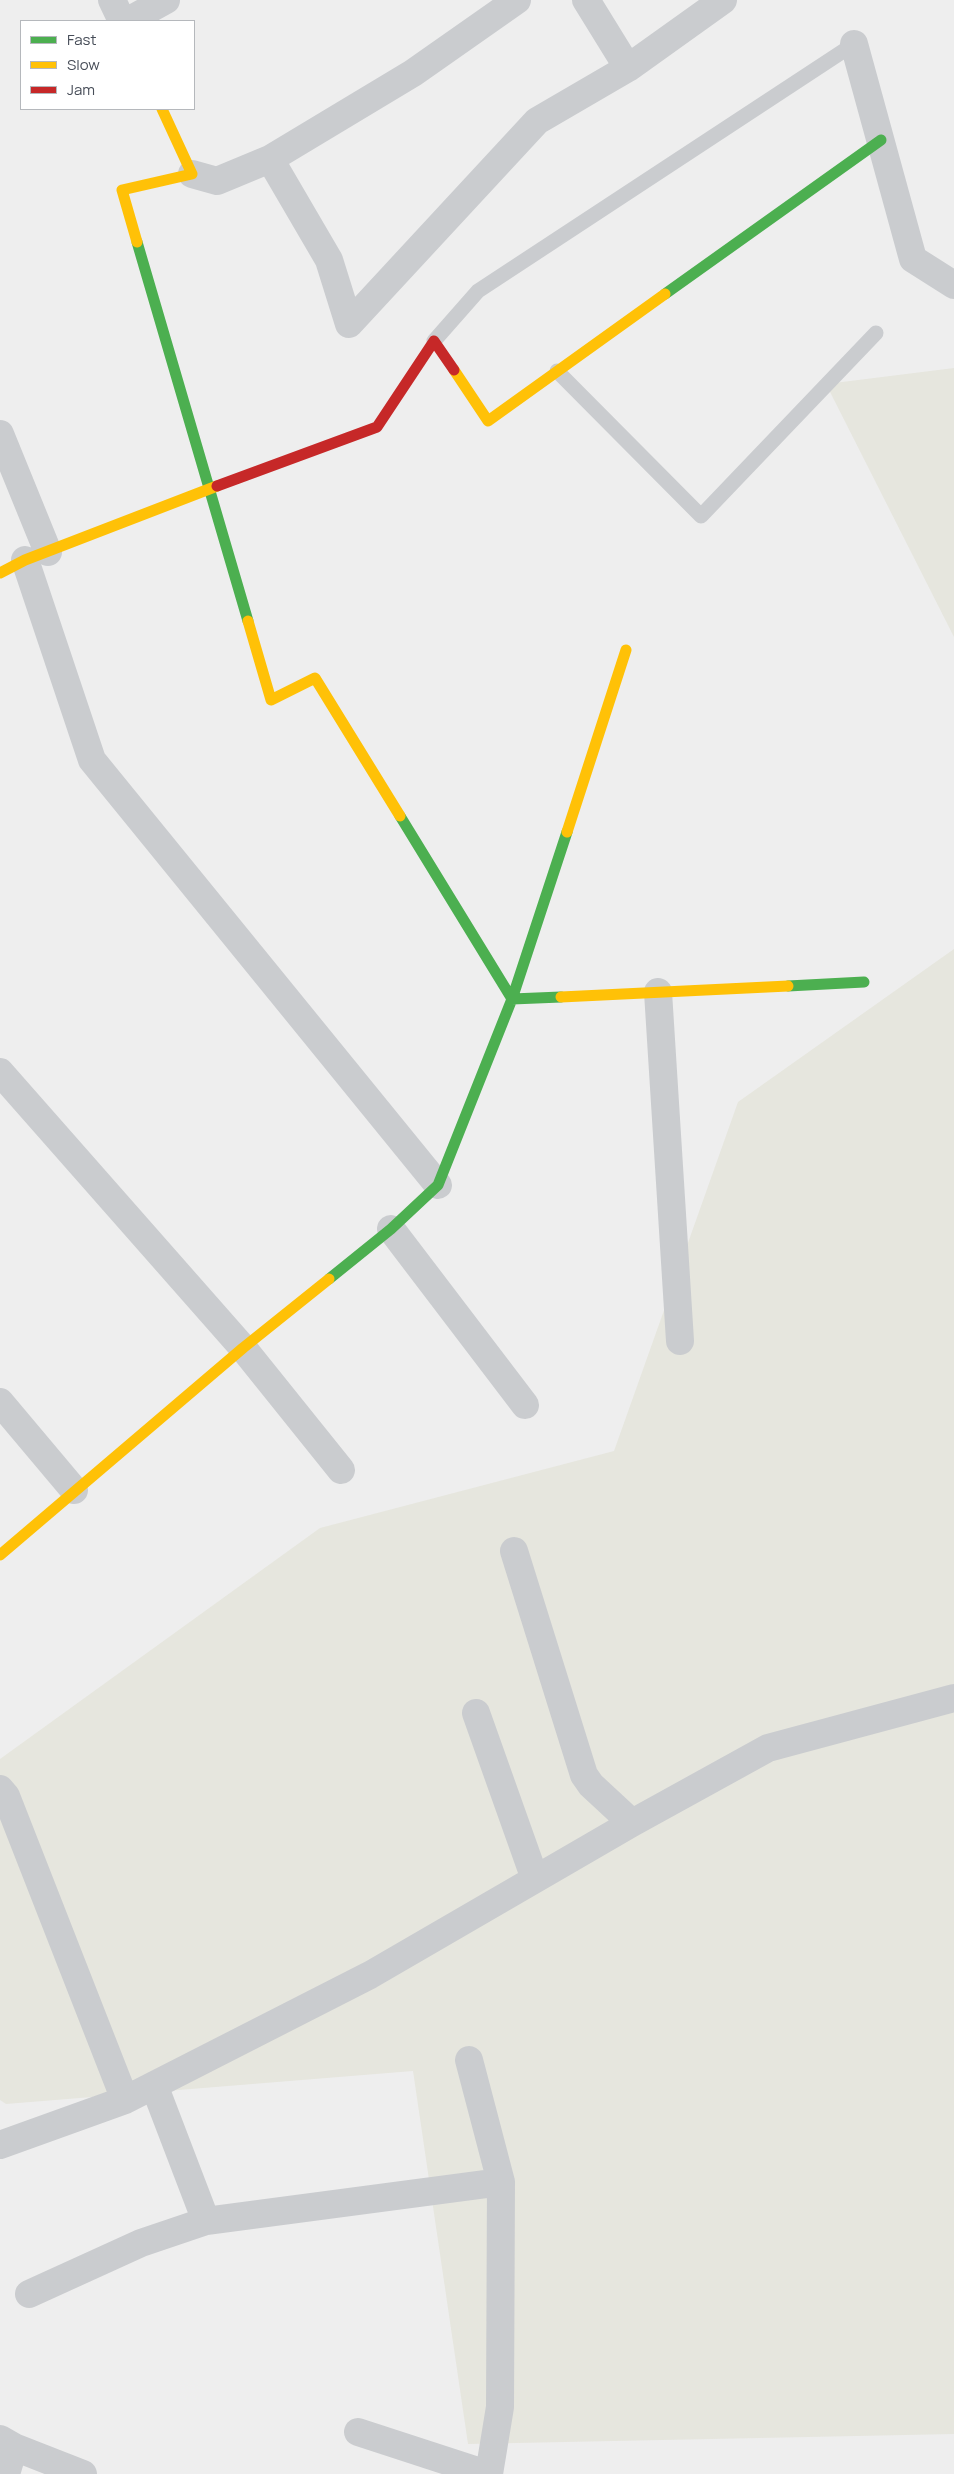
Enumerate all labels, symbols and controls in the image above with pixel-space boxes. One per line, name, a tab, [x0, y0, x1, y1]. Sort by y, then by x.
legend	[20, 20, 195, 110]
text: Fast	[67, 29, 96, 50]
text: Slow	[67, 54, 100, 75]
text: Jam	[67, 79, 95, 100]

